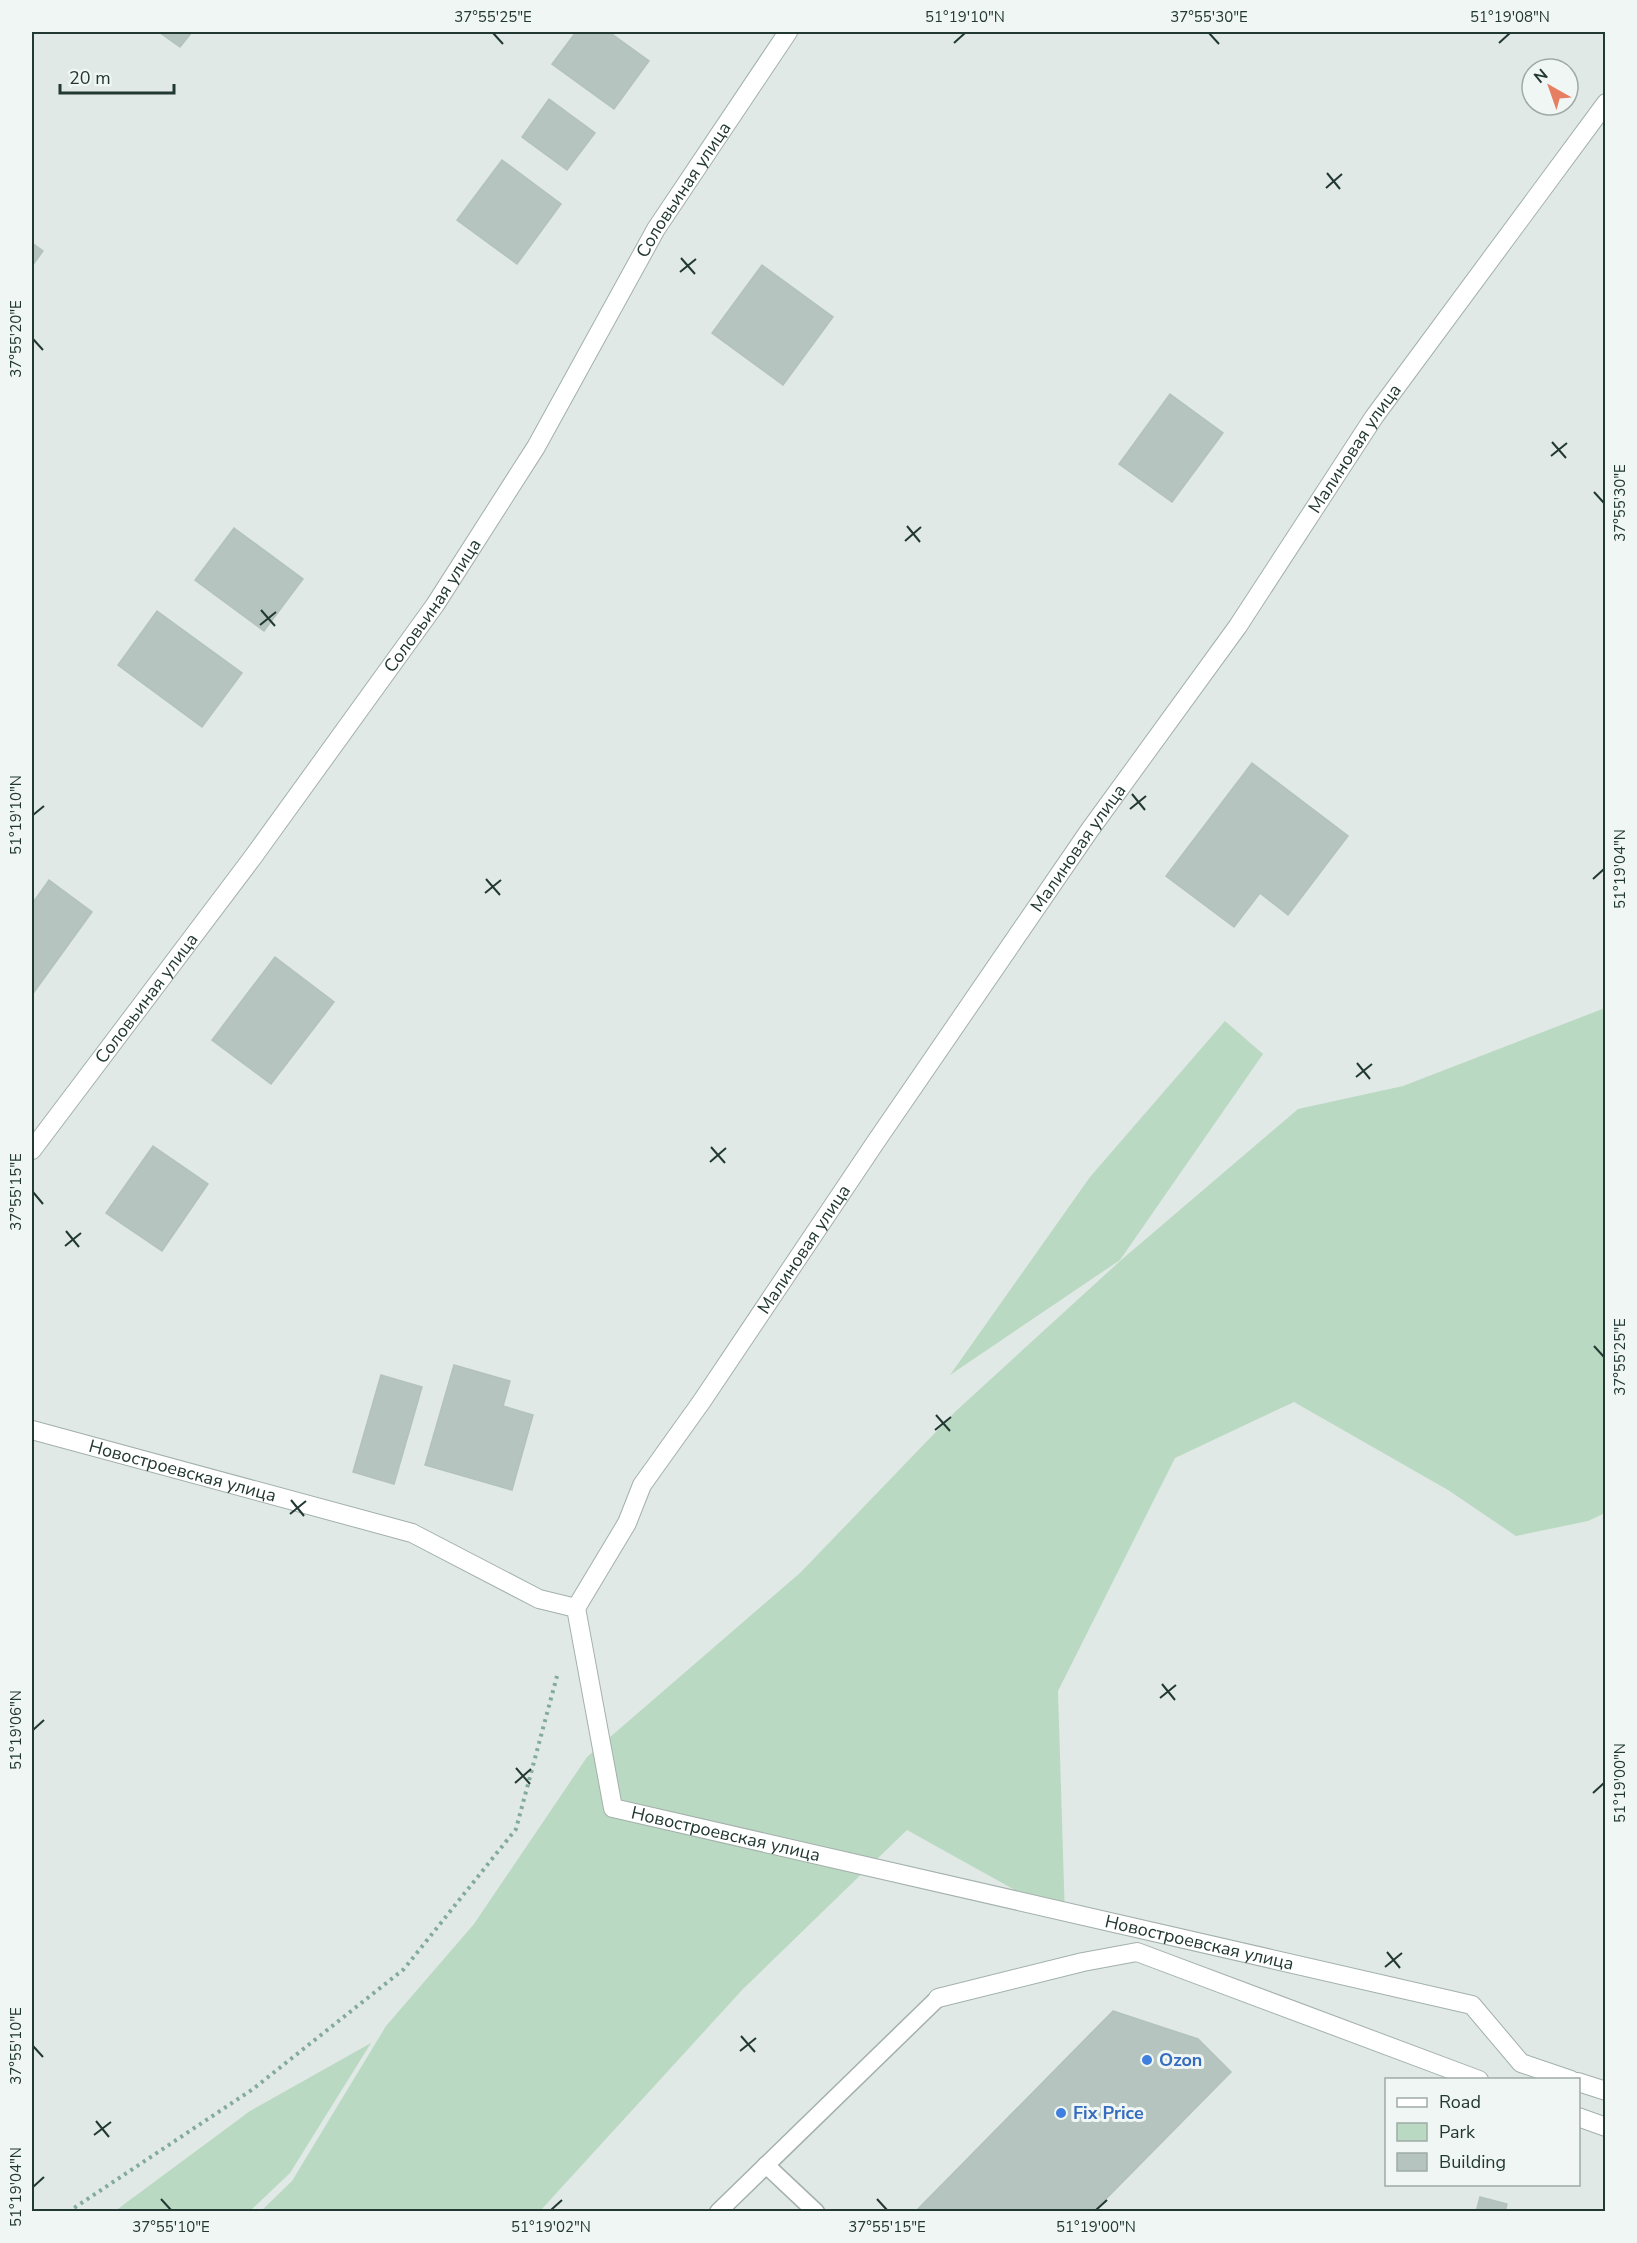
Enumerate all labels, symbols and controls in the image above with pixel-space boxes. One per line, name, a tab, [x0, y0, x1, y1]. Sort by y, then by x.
text: 37°55'25"E	[454, 7, 532, 27]
text: 51°19'10"N	[925, 7, 1005, 27]
text: 37°55'30"E	[1170, 7, 1248, 27]
text: 51°19'08"N	[1470, 7, 1550, 27]
scale bar	[60, 57, 174, 95]
north arrow	[1520, 57, 1580, 117]
text: N	[1529, 64, 1553, 89]
text: 20 m	[69, 66, 111, 90]
street label: Соловьиная улица	[631, 117, 736, 262]
text: 37°55'20"E	[6, 300, 26, 378]
street label: Малиновая улица	[1303, 379, 1407, 518]
text: 37°55'30"E	[1610, 464, 1630, 542]
street label: Соловьиная улица	[378, 534, 487, 677]
text: 51°19'10"N	[6, 775, 26, 855]
street label: Малиновая улица	[1025, 779, 1131, 917]
text: 51°19'04"N	[1610, 829, 1630, 909]
street label: Соловьиная улица	[89, 928, 203, 1068]
text: 37°55'15"E	[6, 1153, 26, 1231]
street label: Малиновая улица	[752, 1180, 856, 1319]
text: 37°55'25"E	[1610, 1318, 1630, 1396]
street label: Новостроевская улица	[86, 1434, 279, 1508]
text: 51°19'06"N	[6, 1690, 26, 1770]
text: 51°19'00"N	[1610, 1743, 1630, 1823]
street label: Новостроевская улица	[629, 1801, 823, 1867]
street label: Новостроевская улица	[1103, 1909, 1296, 1976]
text: 37°55'10"E	[6, 2007, 26, 2085]
place label: Ozon	[1159, 2048, 1202, 2072]
marker: Ozon	[1140, 2053, 1154, 2067]
legend	[1385, 2078, 1580, 2186]
text: Road	[1439, 2090, 1481, 2114]
place label: Fix Price	[1073, 2101, 1144, 2125]
marker: Fix Price	[1054, 2106, 1068, 2120]
text: Park	[1439, 2120, 1476, 2144]
text: 51°19'04"N	[6, 2147, 26, 2227]
text: Building	[1439, 2150, 1506, 2174]
text: 37°55'10"E	[132, 2217, 210, 2237]
text: 51°19'02"N	[511, 2217, 591, 2237]
text: 37°55'15"E	[848, 2217, 926, 2237]
text: 51°19'00"N	[1056, 2217, 1136, 2237]

